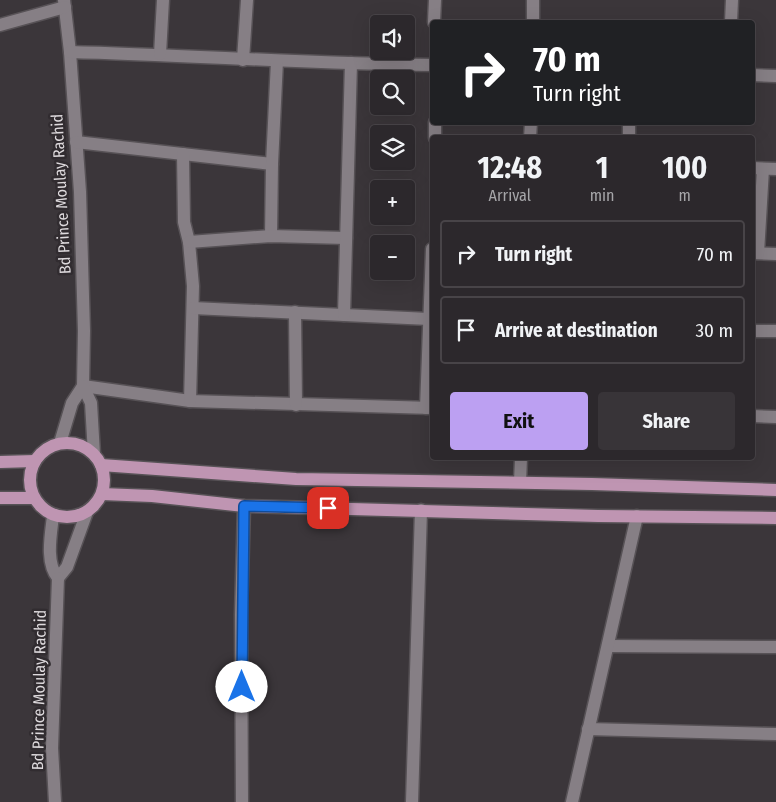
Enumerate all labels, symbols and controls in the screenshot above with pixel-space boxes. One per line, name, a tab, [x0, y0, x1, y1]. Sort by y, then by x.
map controls	[370, 15, 415, 280]
button: sound	[370, 15, 415, 60]
text: 70 m	[533, 38, 601, 80]
icon: right	[450, 40, 515, 105]
button: search	[370, 70, 415, 115]
text: Turn right	[533, 80, 621, 107]
street label: Bd Prince Moulay Rachid	[47, 113, 75, 275]
button: layers	[370, 125, 415, 170]
text: 12:48	[478, 150, 542, 186]
text: 1	[596, 150, 608, 186]
text: 100	[662, 150, 707, 186]
button: +	[370, 180, 415, 225]
text: Arrival	[489, 186, 531, 205]
text: min	[590, 186, 614, 205]
text: m	[679, 186, 691, 205]
button: −	[370, 235, 415, 280]
icon: right	[452, 240, 480, 268]
text: Turn right	[495, 243, 572, 266]
text: 70 m	[697, 243, 733, 266]
icon: arrive	[452, 316, 480, 344]
text: Arrive at destination	[495, 319, 658, 342]
text: 30 m	[695, 319, 733, 342]
button: Exit	[450, 392, 588, 450]
button: Share	[598, 392, 735, 450]
pin	[307, 487, 349, 529]
icon: arrive	[314, 494, 342, 522]
street label: Bd Prince Moulay Rachid	[28, 610, 50, 770]
position arrow	[215, 660, 267, 712]

